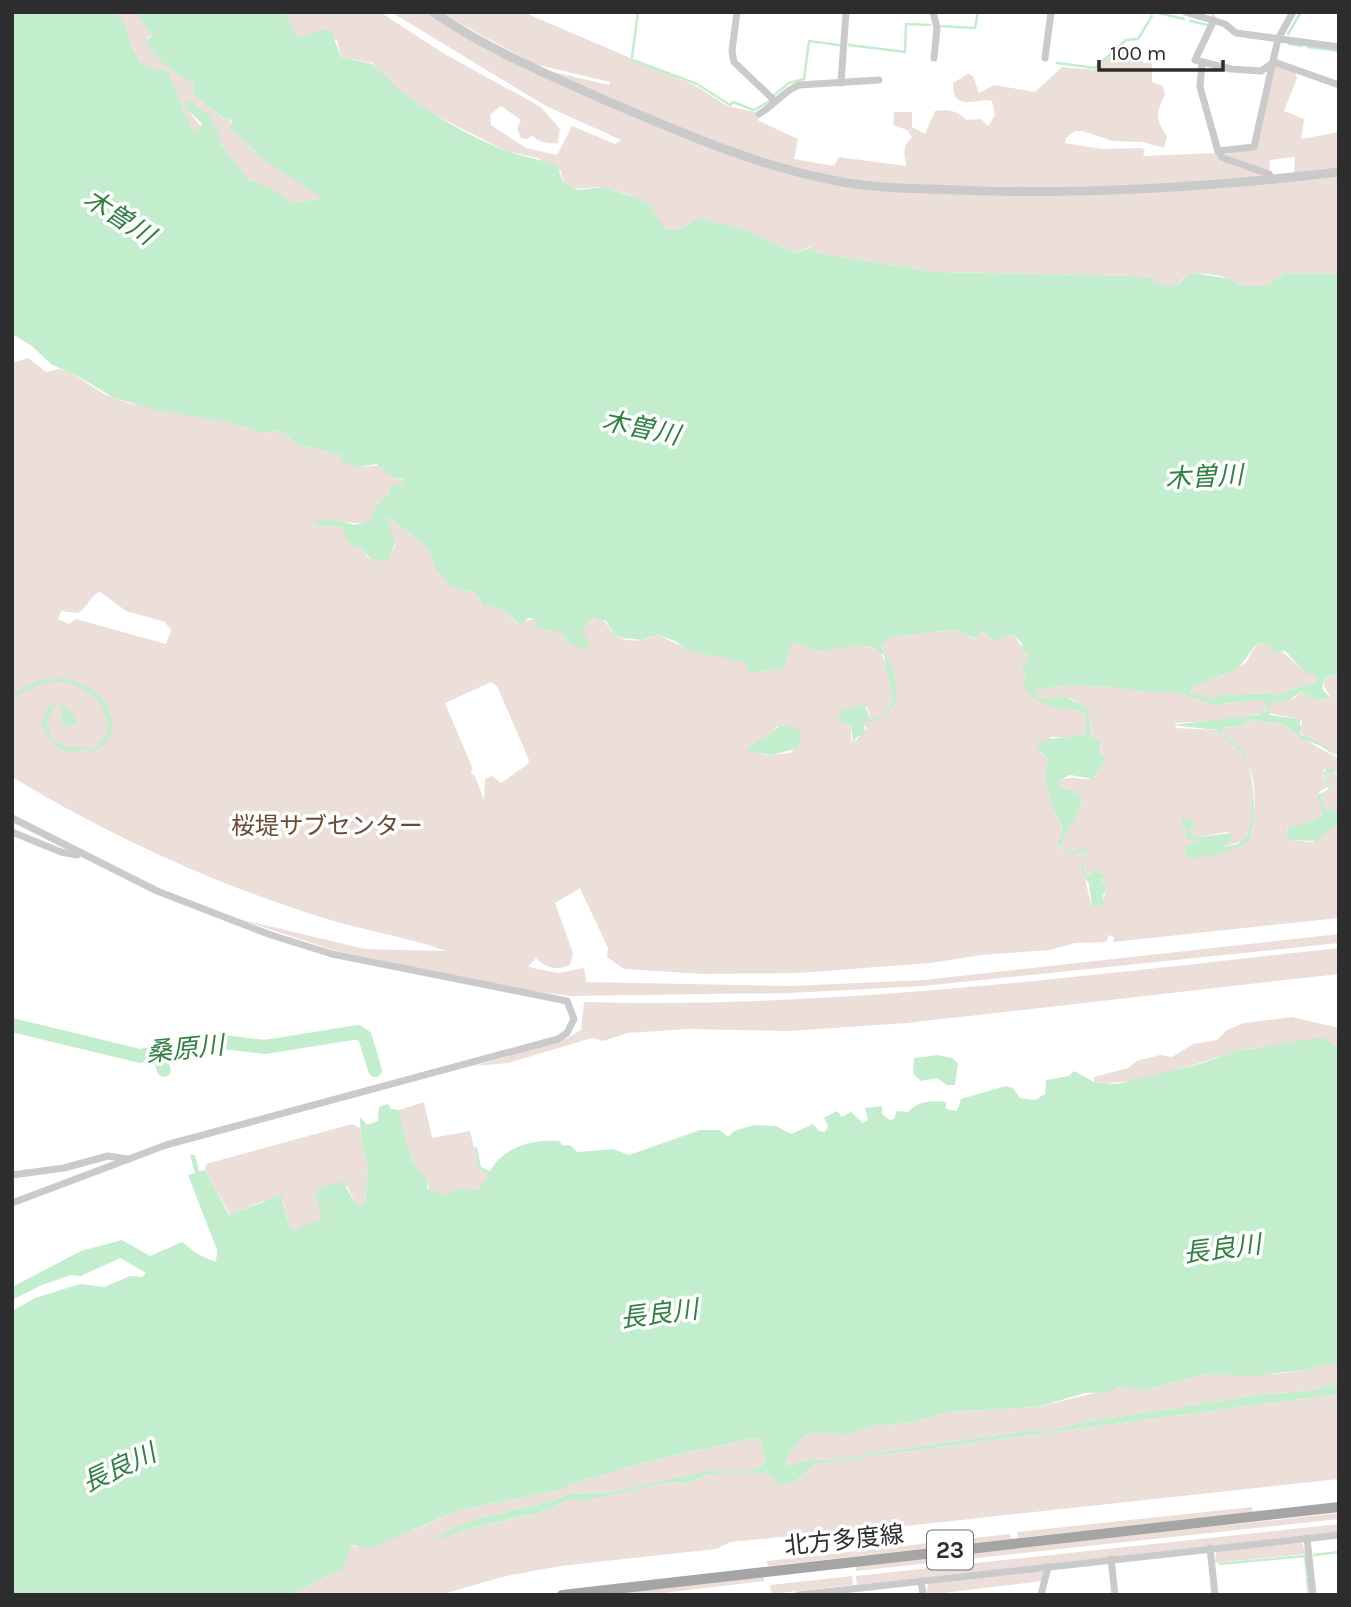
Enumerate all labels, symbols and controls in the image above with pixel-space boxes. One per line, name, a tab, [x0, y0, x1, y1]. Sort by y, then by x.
scale bar	[1099, 28, 1223, 72]
text: 100 m	[1110, 41, 1167, 65]
water label: 木曽川	[78, 183, 163, 253]
water label: 木曽川	[600, 405, 685, 452]
water label: 木曽川	[1164, 459, 1247, 495]
park label: 桜堤サブセンター	[231, 812, 423, 840]
water label: 桑原川	[145, 1029, 228, 1068]
water label: 長良川	[1181, 1228, 1266, 1269]
water label: 長良川	[618, 1293, 703, 1334]
water label: 長良川	[77, 1436, 164, 1499]
street label: 北方多度線	[783, 1520, 905, 1560]
road number: 23	[927, 1530, 973, 1569]

